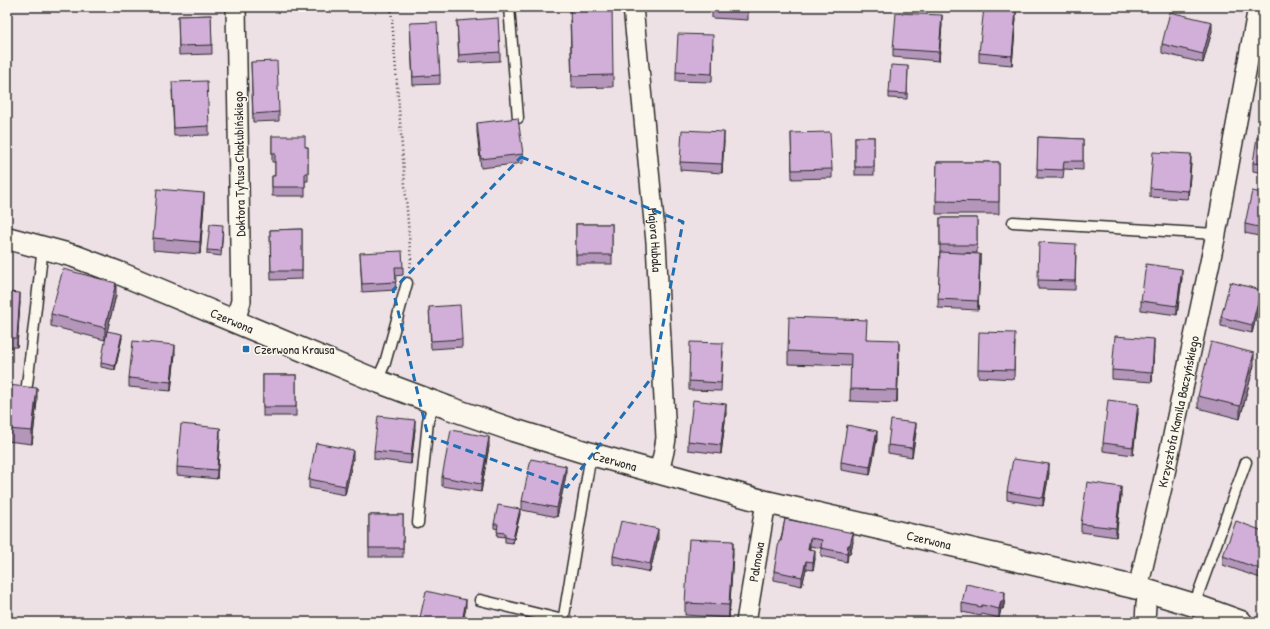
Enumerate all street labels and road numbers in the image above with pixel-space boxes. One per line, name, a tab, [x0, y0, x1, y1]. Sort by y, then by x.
street label: Doktora Tytusa Chałubińskiego	[229, 91, 249, 237]
street label: Majora Hubala	[644, 207, 667, 273]
street label: Czerwona	[208, 303, 256, 337]
street label: Krzysztofa Kamila Baczyńskiego	[1153, 334, 1203, 489]
street label: Czerwona	[591, 446, 639, 475]
street label: Czerwona	[905, 526, 953, 554]
street label: Palmowa	[744, 541, 768, 583]

